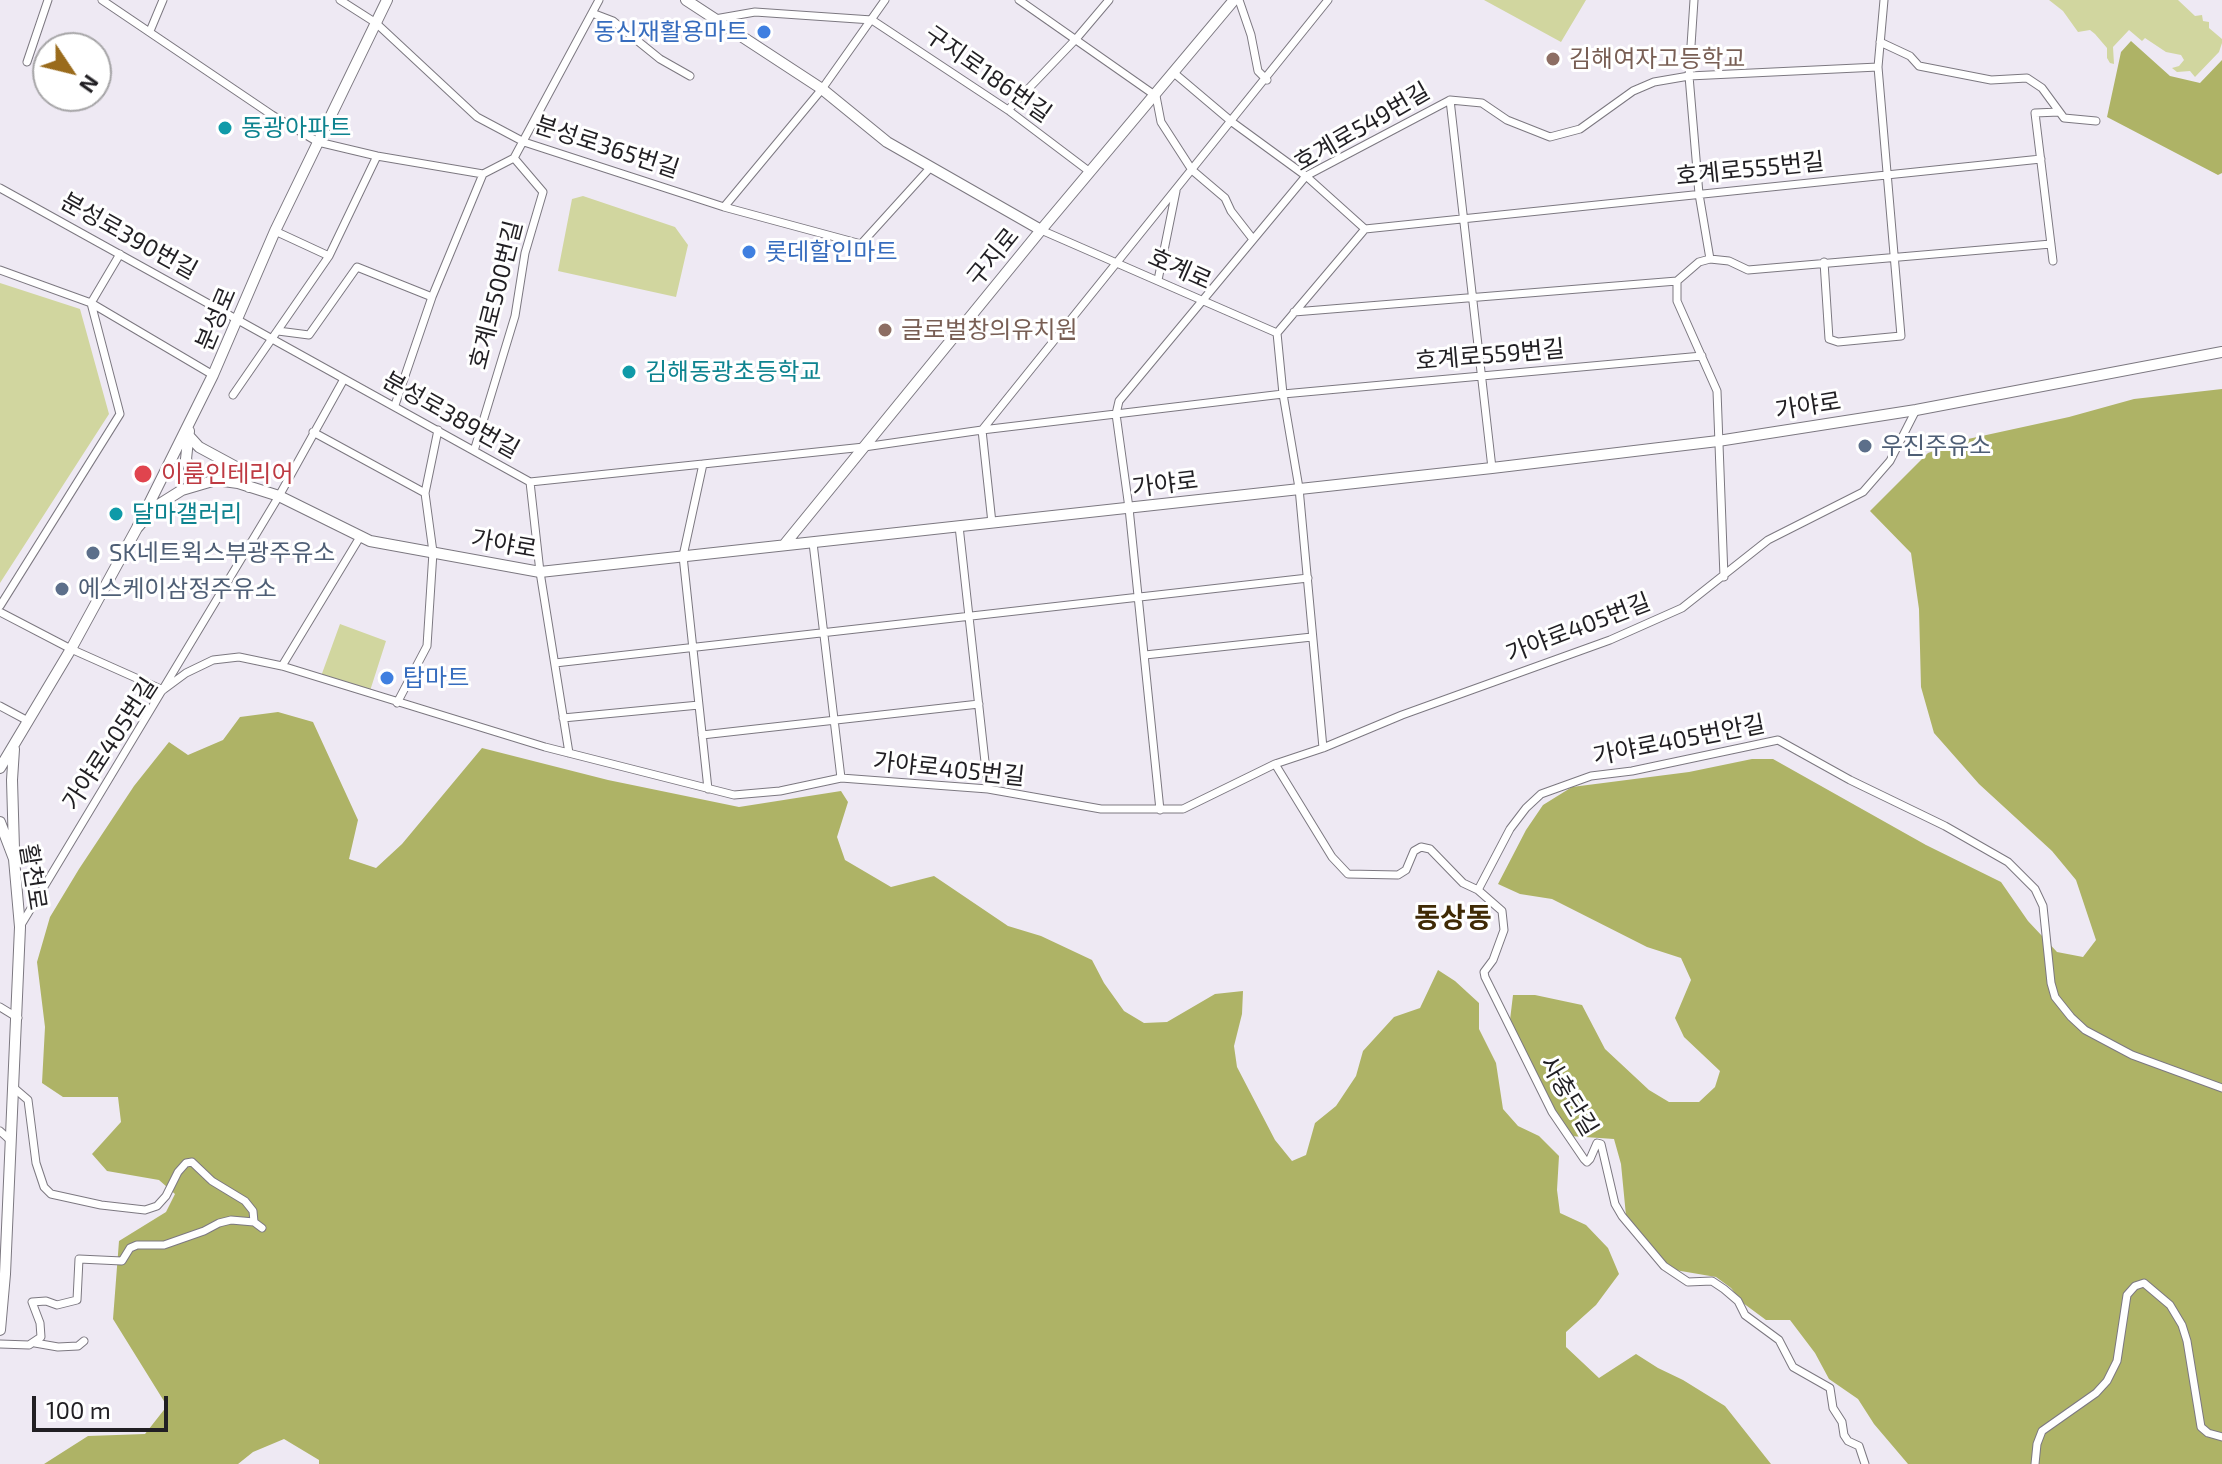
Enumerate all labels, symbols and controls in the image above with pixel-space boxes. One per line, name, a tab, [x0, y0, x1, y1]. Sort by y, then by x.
place label: 동신재활용마트	[593, 18, 748, 46]
street label: 구지로186번길	[919, 20, 1057, 128]
marker: 동신재활용마트	[755, 23, 773, 41]
north arrow	[32, 32, 112, 112]
place label: 김해여자고등학교	[1569, 45, 1746, 73]
marker: 김해여자고등학교	[1544, 50, 1562, 68]
text: N	[75, 71, 105, 99]
street label: 호계로549번길	[1289, 77, 1435, 177]
street label: 분성로365번길	[531, 110, 683, 184]
place label: 동광아파트	[241, 114, 351, 142]
marker: 동광아파트	[216, 119, 234, 137]
street label: 호계로555번길	[1674, 147, 1826, 191]
street label: 분성로390번길	[56, 187, 202, 285]
street label: 호계로500번길	[464, 218, 528, 372]
street label: 구지로	[961, 222, 1025, 292]
place label: 롯데할인마트	[765, 238, 897, 266]
street label: 호계로	[1144, 242, 1216, 296]
marker: 롯데할인마트	[740, 243, 758, 261]
street label: 분성로	[190, 283, 242, 355]
place label: 글로벌창의유치원	[901, 316, 1078, 344]
marker: 글로벌창의유치원	[876, 321, 894, 339]
street label: 호계로559번길	[1414, 334, 1566, 376]
place label: 김해동광초등학교	[645, 358, 822, 386]
marker: 김해동광초등학교	[620, 363, 638, 381]
street label: 분성로389번길	[378, 366, 524, 464]
street label: 가야로	[1773, 387, 1843, 425]
place label: 우진주유소	[1881, 432, 1991, 460]
marker: 우진주유소	[1856, 437, 1874, 455]
place label: 이룸인테리어	[161, 460, 293, 488]
marker: 이룸인테리어	[132, 463, 154, 485]
street label: 가야로	[1130, 466, 1200, 502]
place label: 달마갤러리	[132, 500, 242, 528]
marker: 달마갤러리	[107, 505, 125, 523]
street label: 가야로	[469, 524, 539, 564]
place label: SK네트윅스부광주유소	[109, 539, 335, 567]
marker: SK네트윅스부광주유소	[84, 544, 102, 562]
place label: 에스케이삼정주유소	[78, 575, 277, 603]
marker: 에스케이삼정주유소	[53, 580, 71, 598]
street label: 가야로405번길	[1502, 587, 1654, 669]
place label: 탑마트	[403, 664, 469, 692]
marker: 탑마트	[378, 669, 396, 687]
street label: 가야로405번길	[56, 672, 164, 816]
street label: 가야로405번안길	[1591, 709, 1767, 771]
street label: 가야로405번길	[872, 747, 1026, 791]
street label: 활천로	[14, 842, 52, 912]
district label: 동상동	[1414, 901, 1492, 935]
street label: 사충단길	[1534, 1051, 1604, 1141]
scale bar	[36, 1380, 172, 1430]
text: 100 m	[46, 1395, 111, 1424]

